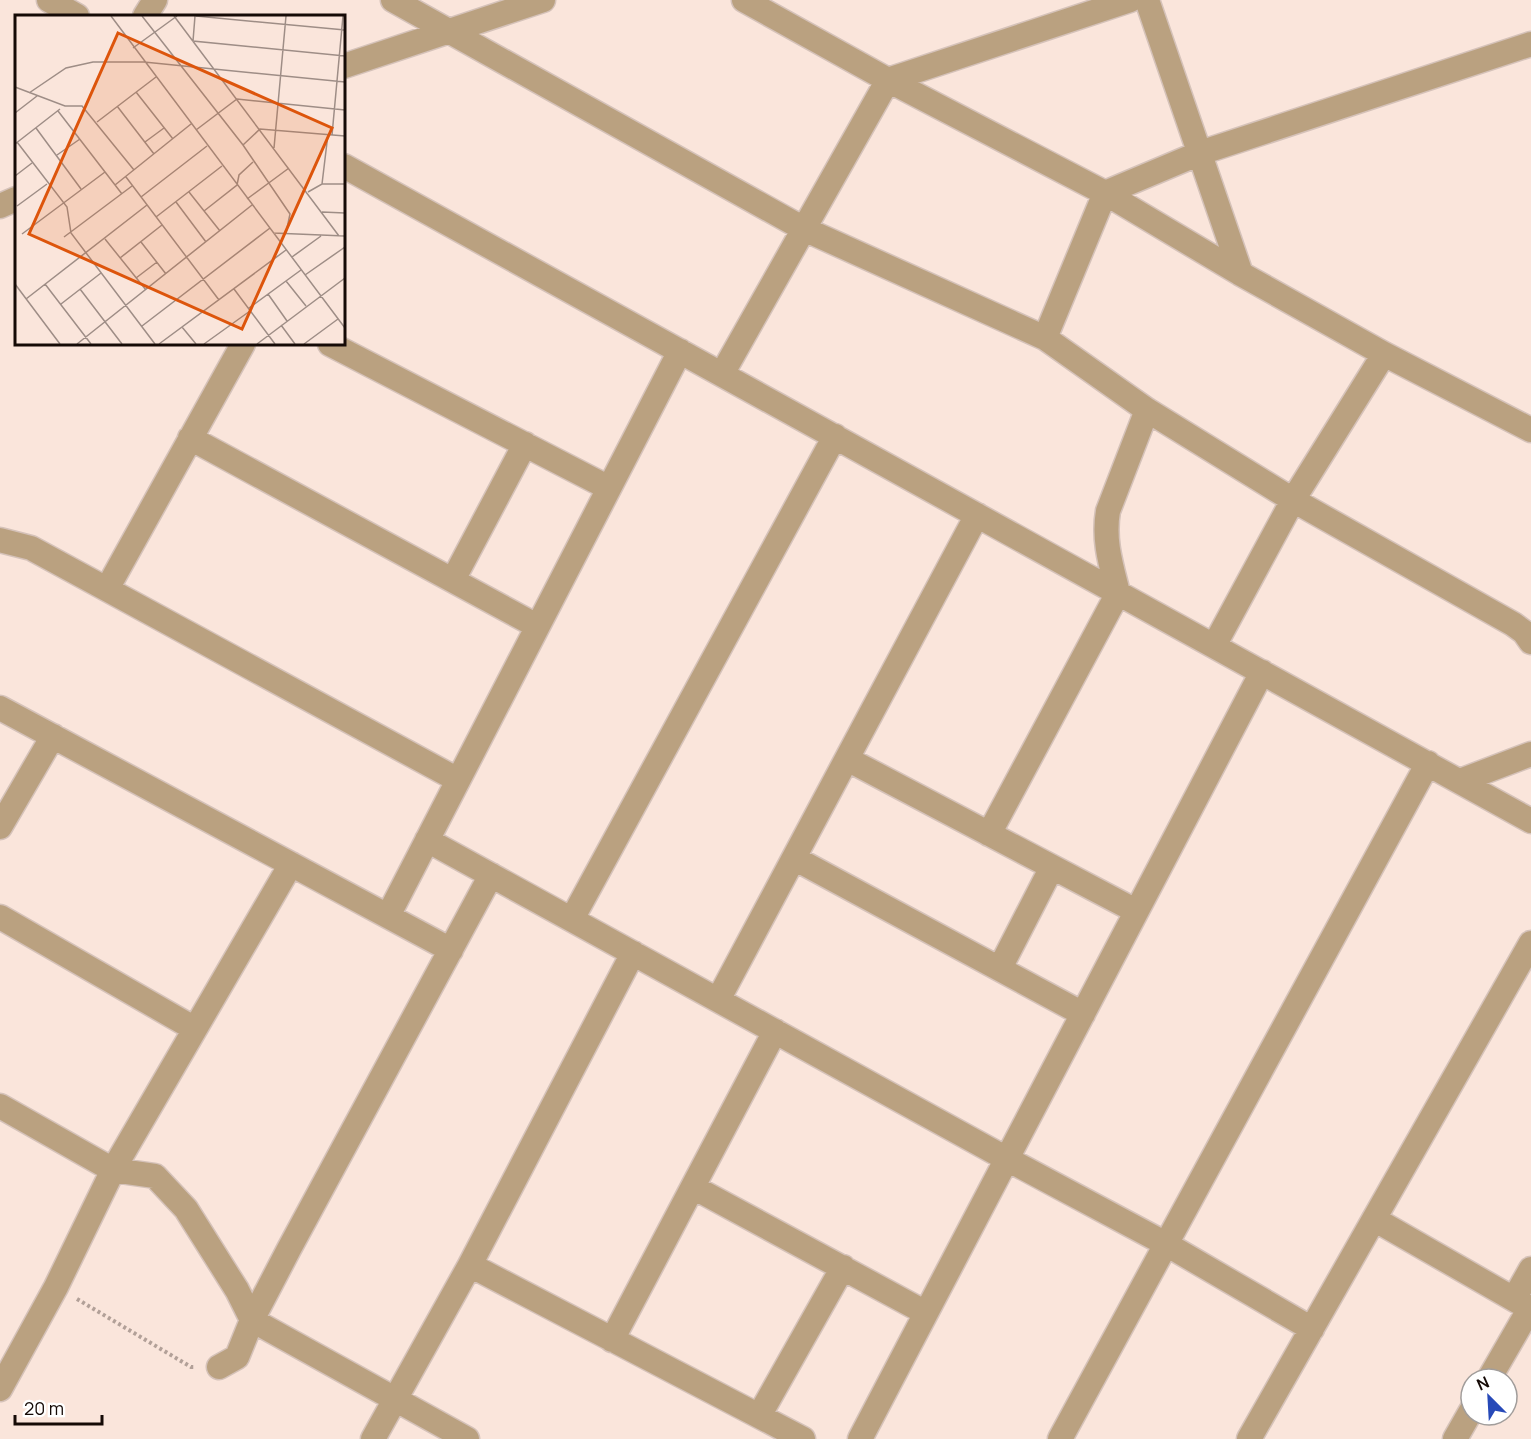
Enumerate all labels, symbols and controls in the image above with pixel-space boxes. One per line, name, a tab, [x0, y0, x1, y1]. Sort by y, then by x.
inset map	[15, 15, 345, 345]
north arrow	[1459, 1367, 1519, 1427]
text: N	[1473, 1371, 1493, 1396]
scale bar	[15, 1388, 102, 1426]
text: 20 m	[24, 1396, 64, 1420]

